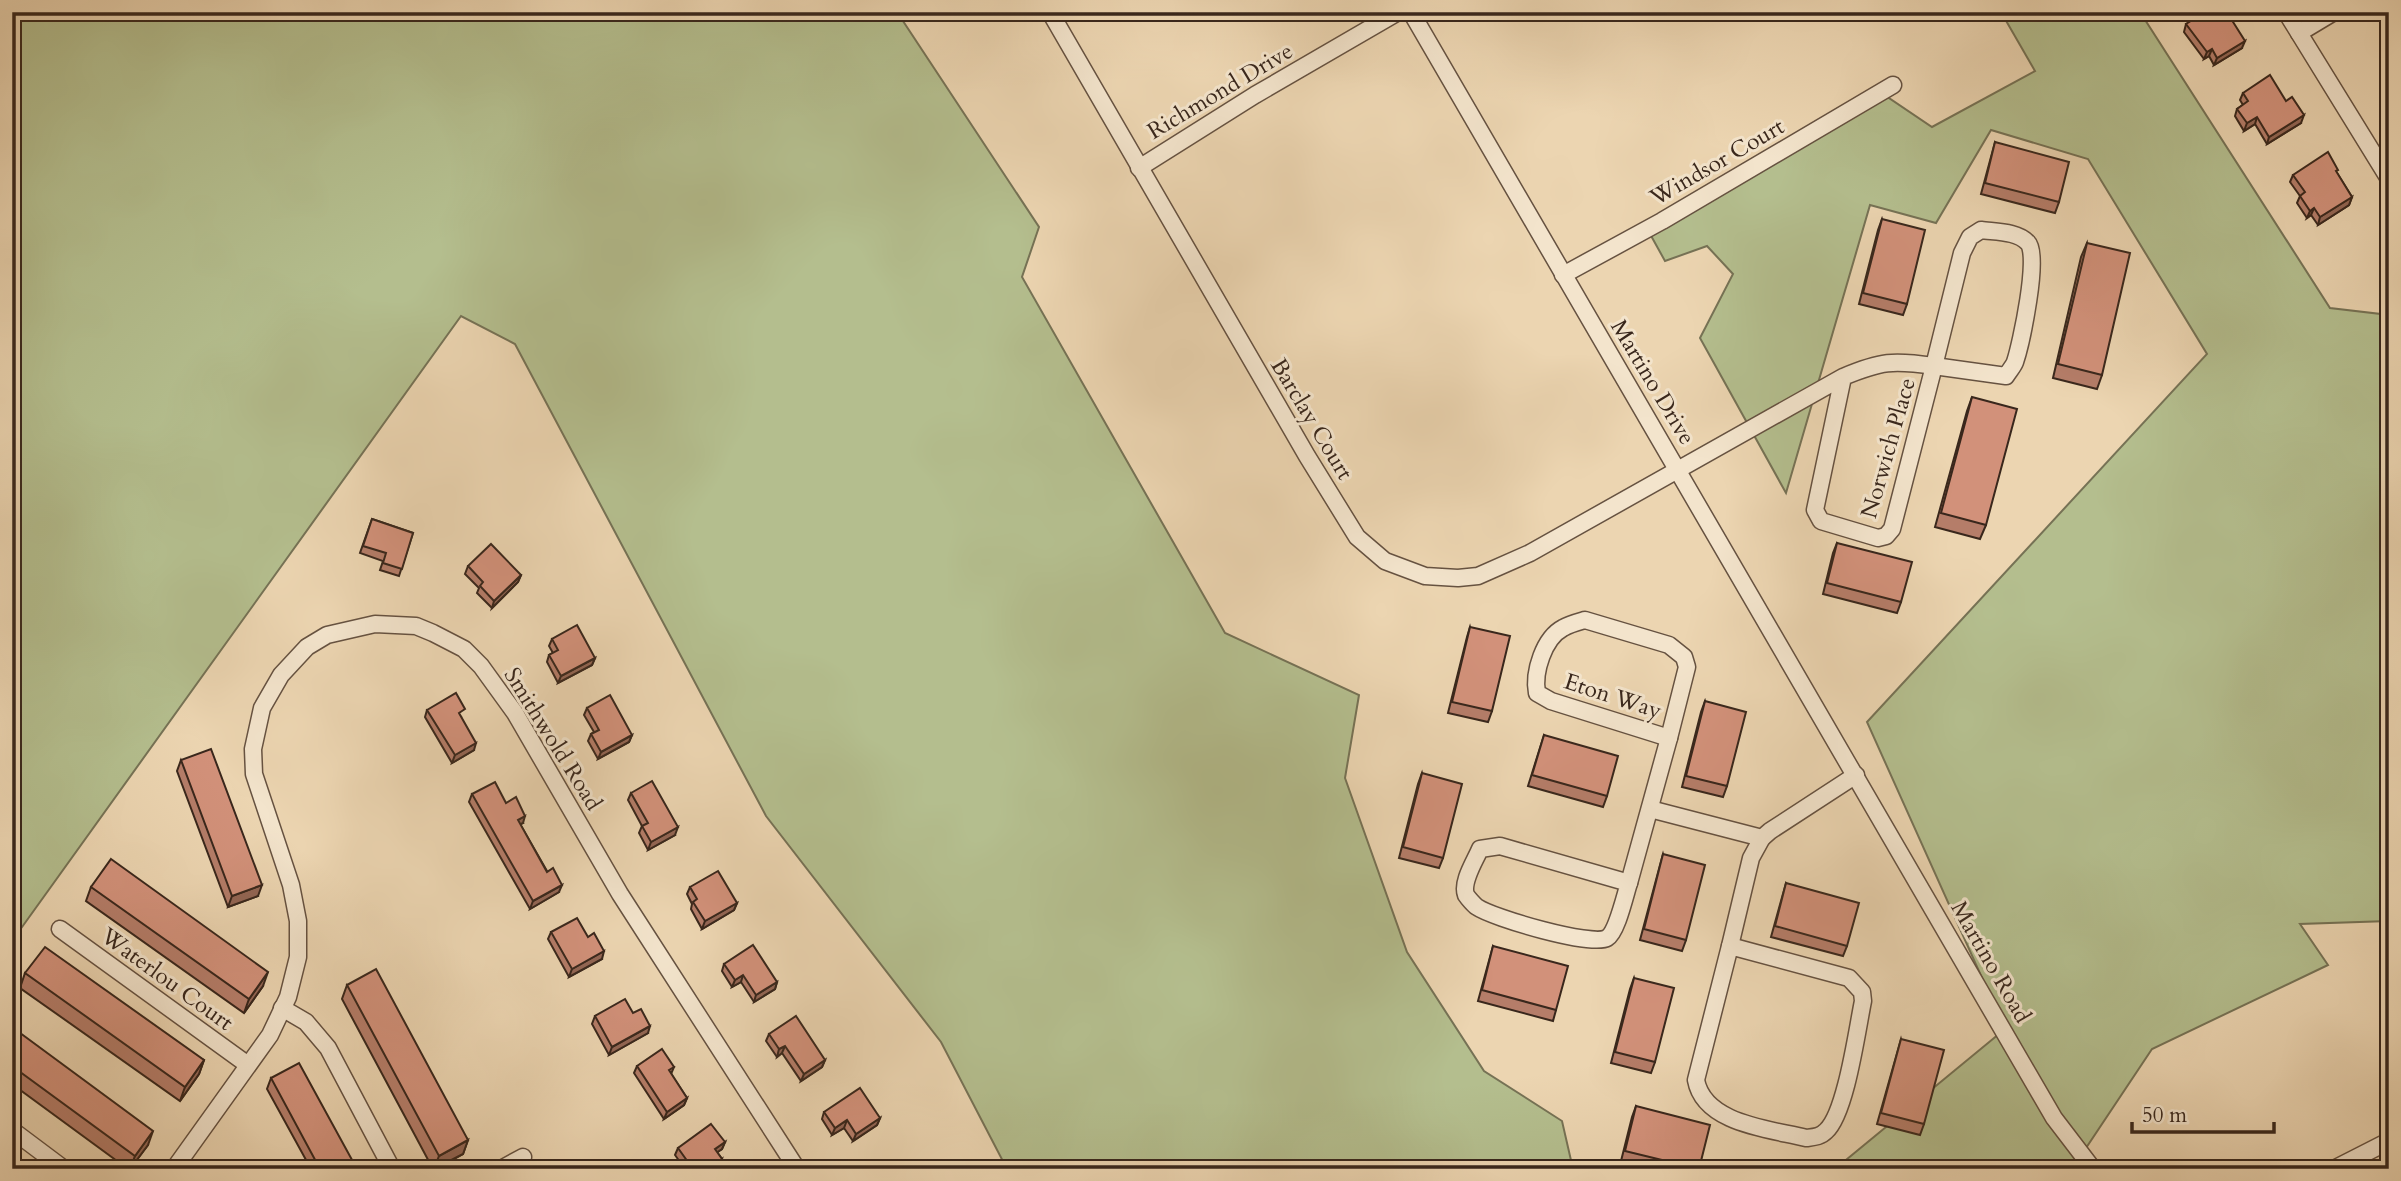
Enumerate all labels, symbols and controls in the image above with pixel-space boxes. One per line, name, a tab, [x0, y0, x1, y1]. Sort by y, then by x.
street label: Richmond Drive	[1142, 35, 1298, 147]
street label: Windsor Court	[1643, 111, 1790, 213]
street label: Martino Drive	[1603, 314, 1703, 450]
street label: Barclay Court	[1263, 352, 1361, 486]
street label: Norwich Place	[1853, 374, 1923, 522]
street label: Smithwold Road	[497, 662, 610, 817]
street label: Eton Way	[1560, 666, 1666, 726]
street label: Martino Road	[1944, 895, 2039, 1029]
street label: Waterlou Court	[94, 920, 240, 1038]
scale bar	[2132, 1090, 2273, 1134]
text: 50 m	[2142, 1101, 2187, 1130]

